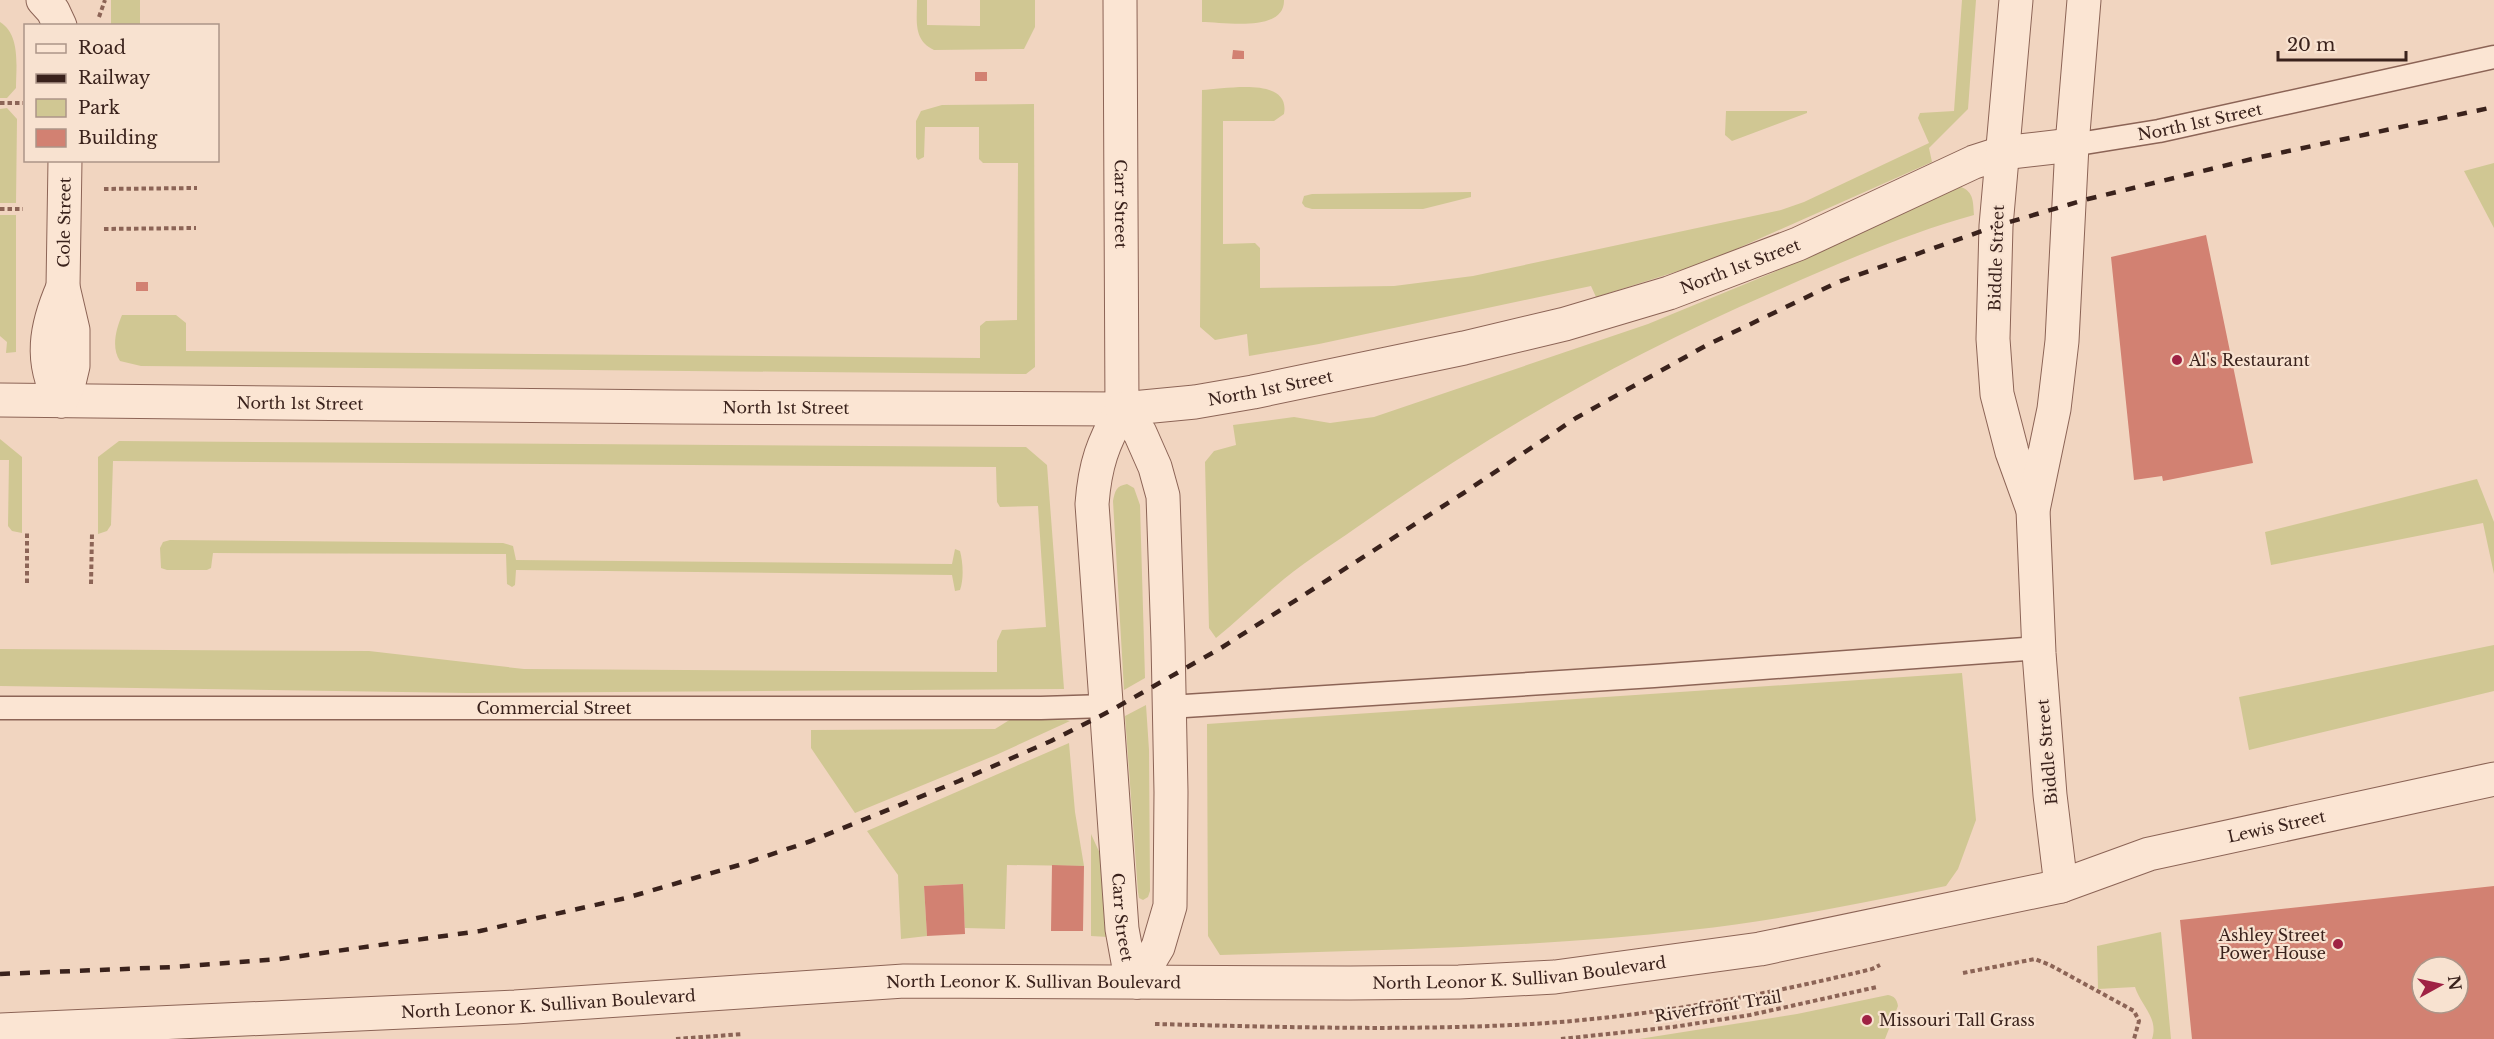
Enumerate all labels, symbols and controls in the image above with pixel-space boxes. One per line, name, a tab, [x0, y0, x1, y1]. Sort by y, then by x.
legend	[24, 24, 219, 162]
scale bar	[2278, 24, 2406, 62]
text: 20 m	[2287, 34, 2335, 56]
text: Road	[78, 37, 126, 59]
text: Railway	[78, 67, 151, 89]
text: Park	[78, 97, 120, 119]
street label: North 1st Street	[2136, 99, 2264, 144]
text: Building	[78, 127, 157, 149]
street label: Carr Street	[1111, 159, 1131, 249]
street label: Cole Street	[53, 177, 75, 268]
street label: Biddle Street	[1984, 204, 2008, 312]
street label: North 1st Street	[1677, 234, 1803, 298]
place label: Al's Restaurant	[2188, 350, 2310, 370]
marker: Al's Restaurant	[2170, 353, 2184, 367]
street label: North 1st Street	[1206, 366, 1335, 410]
street label: North 1st Street	[236, 392, 364, 414]
street label: North 1st Street	[722, 397, 849, 418]
street label: Commercial Street	[476, 698, 632, 718]
street label: Biddle Street	[2032, 698, 2062, 806]
street label: Lewis Street	[2226, 806, 2327, 847]
street label: Carr Street	[1108, 872, 1138, 963]
place label: Ashley Street Power House	[2218, 925, 2326, 963]
marker: Ashley Street Power House	[2331, 937, 2345, 951]
street label: North Leonor K. Sullivan Boulevard	[1372, 952, 1668, 993]
north arrow	[2410, 955, 2470, 1015]
street label: North Leonor K. Sullivan Boulevard	[885, 971, 1181, 992]
text: N	[2444, 974, 2466, 992]
street label: North Leonor K. Sullivan Boulevard	[401, 985, 696, 1022]
street label: Riverfront Trail	[1653, 986, 1783, 1026]
place label: Missouri Tall Grass	[1879, 1010, 2035, 1030]
marker: Missouri Tall Grass	[1860, 1013, 1874, 1027]

